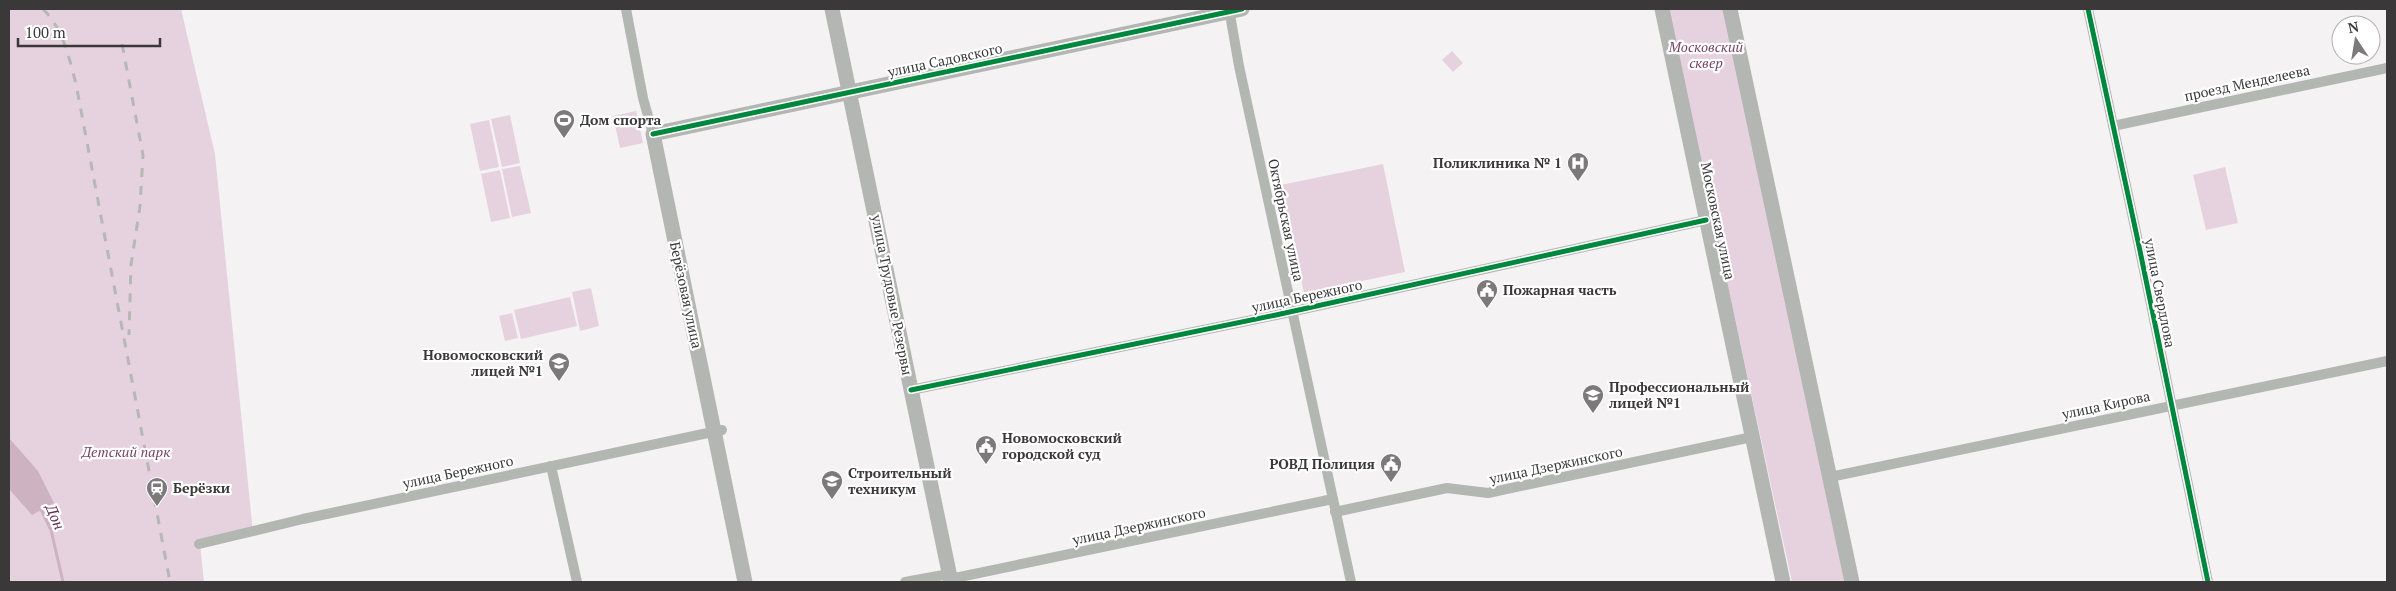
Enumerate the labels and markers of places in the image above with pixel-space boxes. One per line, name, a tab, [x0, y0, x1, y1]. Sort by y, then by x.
sports icon: Дом спорта	[552, 108, 576, 139]
place label: Дом спорта	[580, 110, 661, 129]
hospital icon: Поликлиника № 1	[1566, 151, 1590, 182]
place label: Поликлиника № 1	[1433, 153, 1562, 172]
public building icon: Пожарная часть	[1475, 278, 1499, 309]
place label: Пожарная часть	[1503, 280, 1617, 299]
place label: Новомосковский лицей №1	[423, 345, 543, 380]
school or university icon: Новомосковский лицей №1	[547, 351, 571, 382]
place label: Профессиональный лицей №1	[1609, 377, 1749, 412]
school or university icon: Профессиональный лицей №1	[1581, 383, 1605, 414]
place label: Новомосковский городской суд	[1002, 428, 1122, 463]
public building icon: Новомосковский городской суд	[974, 434, 998, 465]
public building icon: РОВД Полиция	[1379, 452, 1403, 483]
place label: РОВД Полиция	[1269, 454, 1375, 473]
place label: Строительный техникум	[848, 463, 952, 498]
school or university icon: Строительный техникум	[820, 469, 844, 500]
station icon: Берёзки	[145, 476, 169, 507]
place label: Берёзки	[173, 478, 230, 497]

